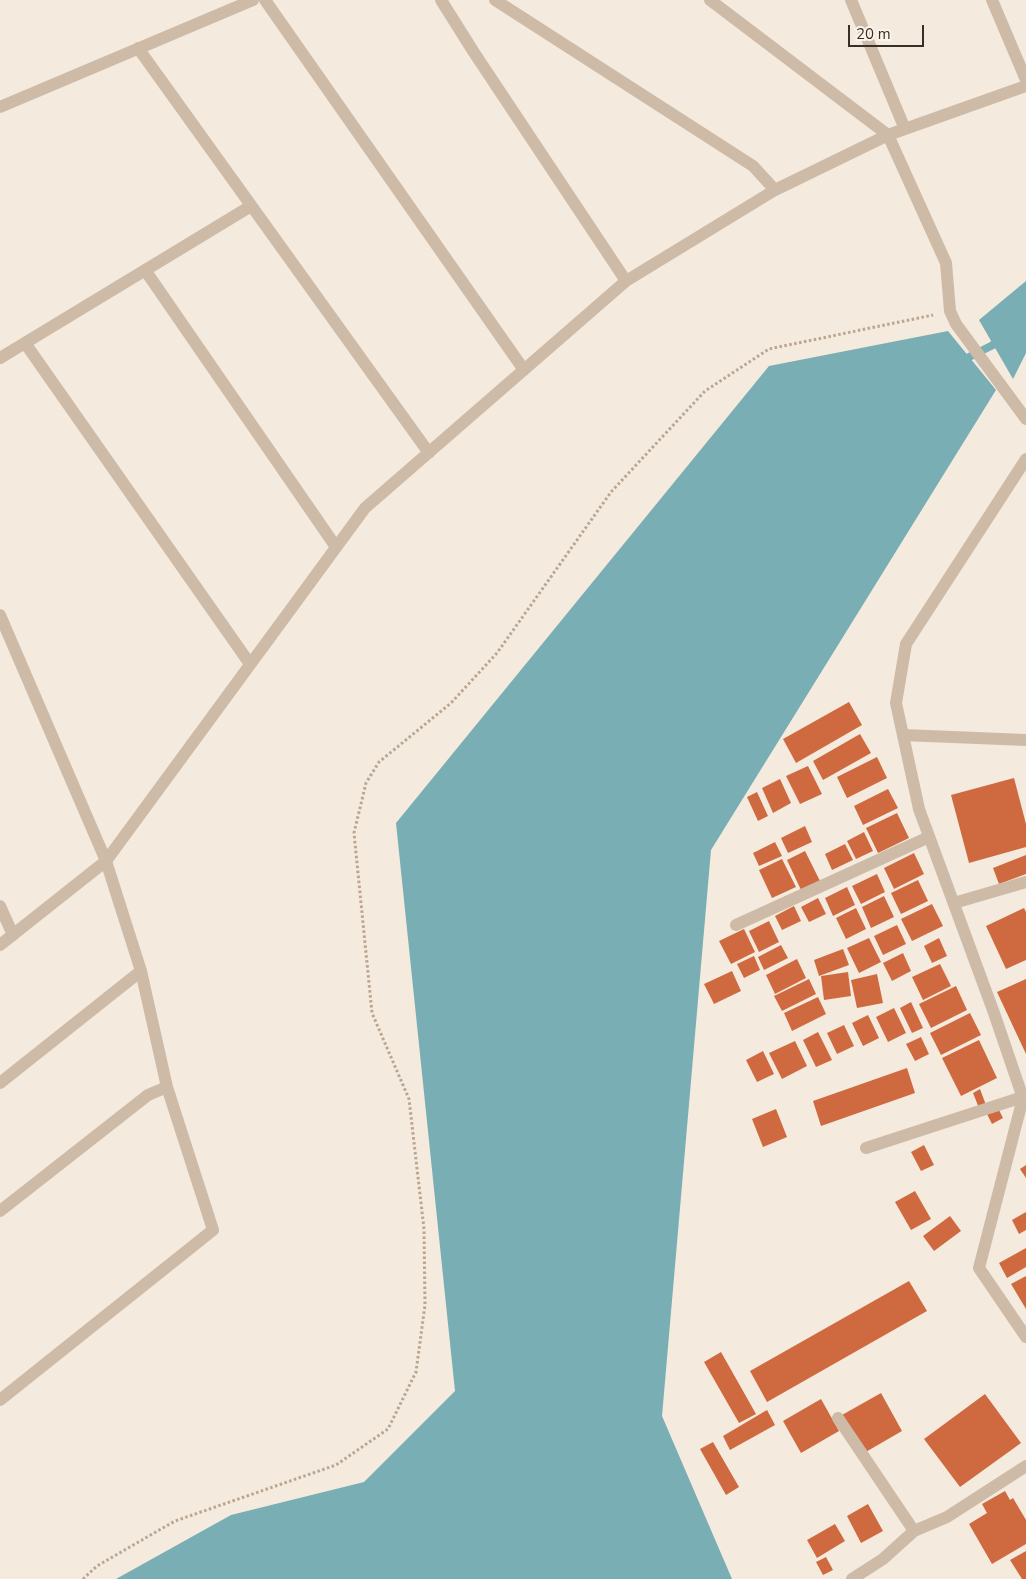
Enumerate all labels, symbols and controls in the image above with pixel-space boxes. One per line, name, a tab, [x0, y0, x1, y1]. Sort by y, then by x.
scale bar	[851, 15, 927, 47]
text: 20 m	[856, 24, 891, 44]

